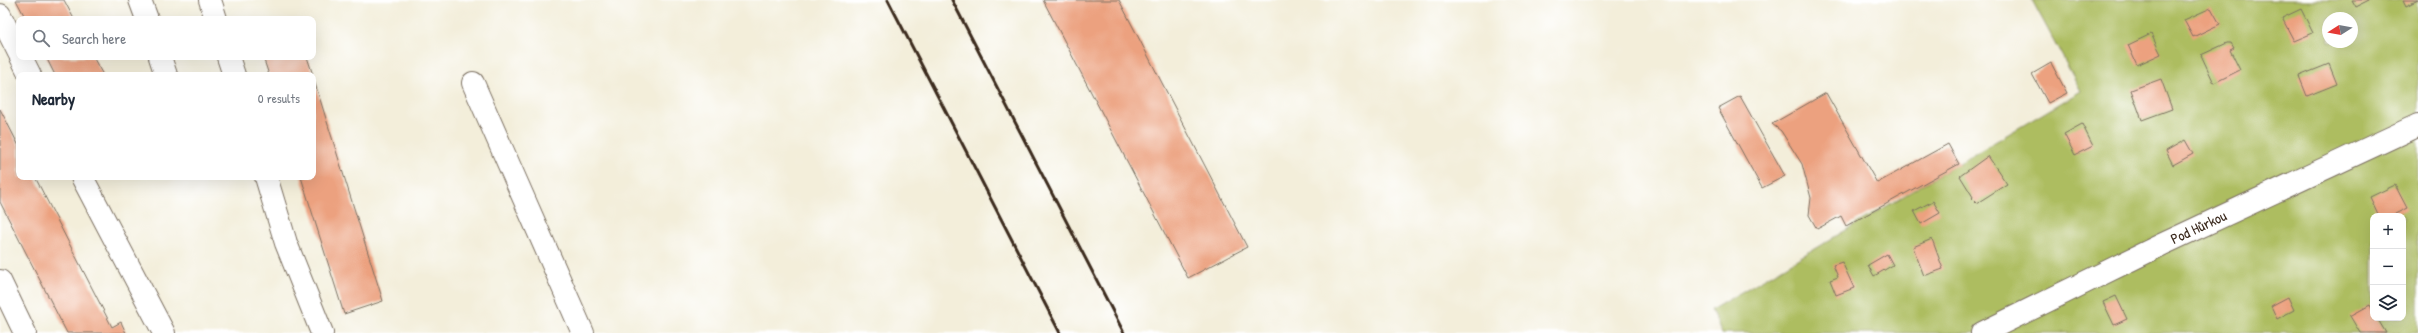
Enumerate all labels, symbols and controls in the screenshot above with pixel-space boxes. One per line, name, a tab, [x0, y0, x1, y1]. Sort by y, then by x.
north arrow	[2322, 12, 2358, 48]
search box	[16, 16, 316, 60]
icon: search	[30, 27, 52, 49]
text: Search here	[62, 28, 126, 49]
text: Nearby	[32, 87, 75, 110]
text: 0 results	[258, 89, 300, 107]
street label: Pod Hůrkou	[2167, 205, 2230, 249]
map controls	[2370, 213, 2406, 321]
button: +	[2370, 213, 2406, 249]
button: −	[2370, 249, 2406, 285]
button: layers	[2370, 285, 2406, 321]

